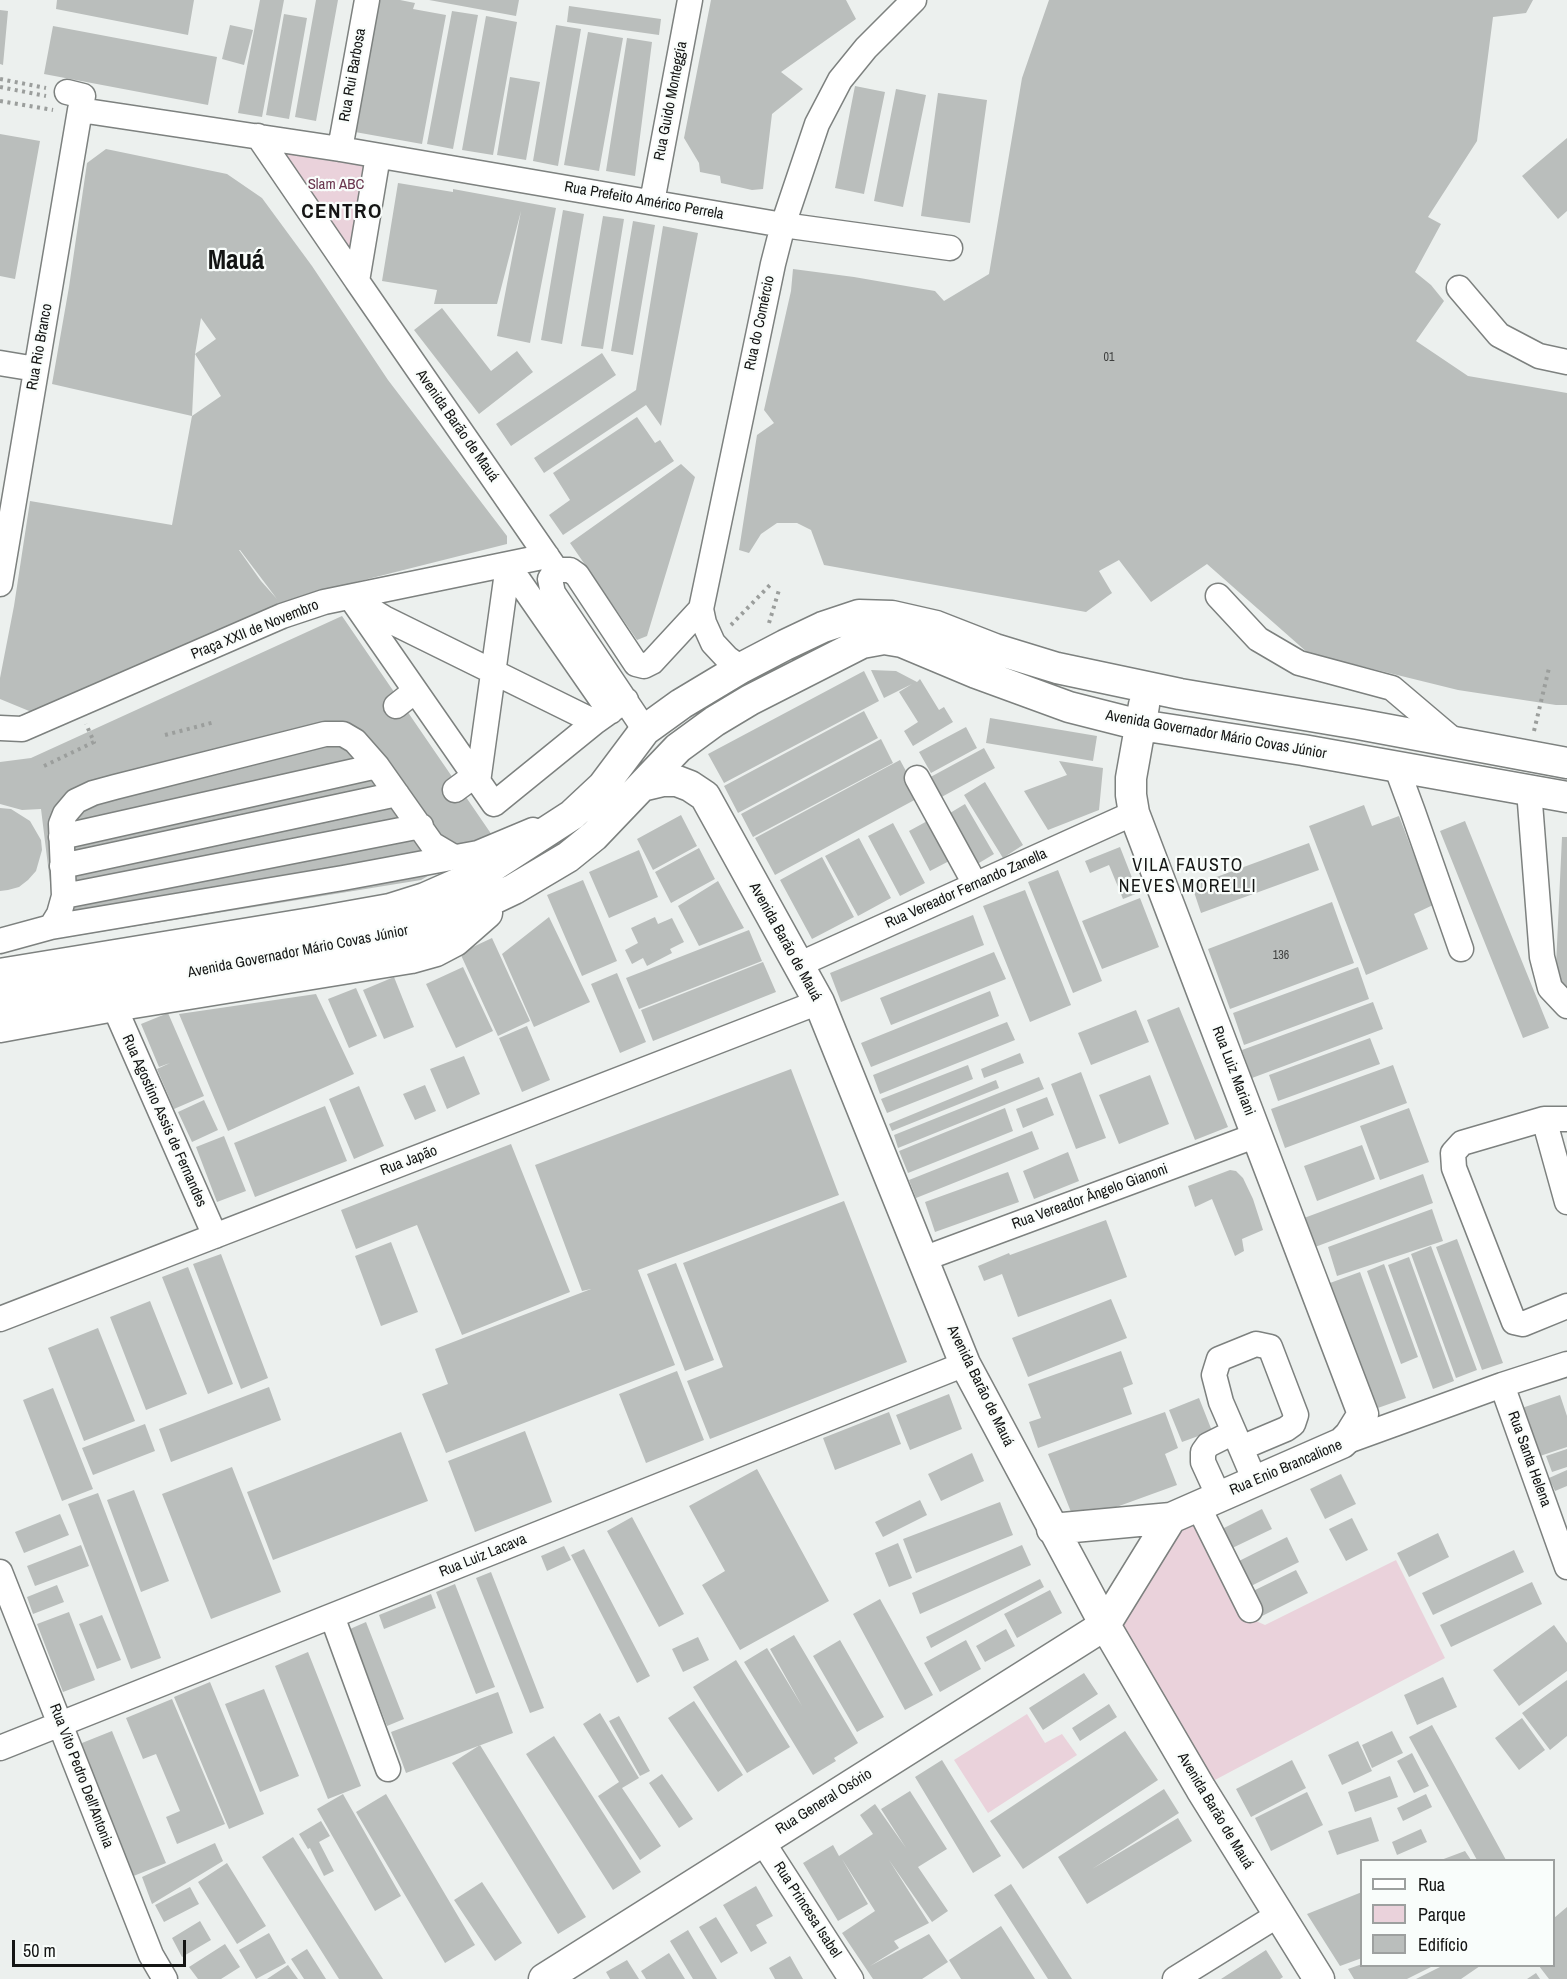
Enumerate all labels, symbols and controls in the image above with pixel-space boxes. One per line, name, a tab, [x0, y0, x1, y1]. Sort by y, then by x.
street label: Rua Rui Barbosa	[336, 27, 370, 123]
street label: Rua Guido Monteggia	[651, 40, 691, 162]
park label: Slam ABC	[308, 176, 364, 194]
street label: Rua Prefeito Américo Perrela	[563, 178, 725, 224]
district label: CENTRO	[301, 199, 383, 225]
district label: Mauá	[208, 246, 264, 278]
street label: Rua do Comércio	[741, 274, 779, 372]
street label: Rua Rio Branco	[24, 302, 56, 392]
house number: 01	[1104, 351, 1114, 365]
street label: Avenida Barão de Mauá	[412, 367, 502, 485]
street label: Praça XXII de Novembro	[189, 596, 321, 664]
street label: Avenida Governador Mário Covas Júnior	[1104, 707, 1328, 763]
street label: Rua Vereador Fernando Zanella	[882, 845, 1050, 933]
district label: VILA FAUSTO NEVES MORELLI	[1119, 855, 1257, 898]
street label: Avenida Barão de Mauá	[745, 880, 825, 1004]
street label: Avenida Governador Mário Covas Júnior	[186, 922, 410, 982]
house number: 136	[1273, 949, 1289, 963]
street label: Rua Luiz Mariani	[1208, 1024, 1258, 1118]
street label: Rua Agostino Assis de Fernandes	[118, 1032, 210, 1210]
street label: Rua Japão	[378, 1142, 440, 1180]
street label: Rua Vereador Ângelo Gianoni	[1009, 1160, 1171, 1234]
street label: Avenida Barão de Mauá	[943, 1323, 1017, 1449]
street label: Rua Santa Helena	[1503, 1409, 1555, 1509]
street label: Rua Enio Brancalione	[1227, 1436, 1345, 1500]
street label: Rua Luiz Lacava	[437, 1530, 529, 1582]
street label: Rua Vito Pedro Dell'Antonia	[45, 1701, 117, 1851]
street label: Avenida Barão de Mauá	[1173, 1750, 1257, 1872]
street label: Rua General Osório	[773, 1765, 875, 1839]
street label: Rua Princesa Isabel	[769, 1859, 845, 1961]
legend	[1360, 1859, 1555, 1967]
text: Rua	[1418, 1872, 1445, 1897]
text: Parque	[1418, 1902, 1466, 1927]
scale bar	[15, 1928, 189, 1966]
text: Edifício	[1418, 1932, 1468, 1957]
text: 50 m	[23, 1938, 56, 1963]

